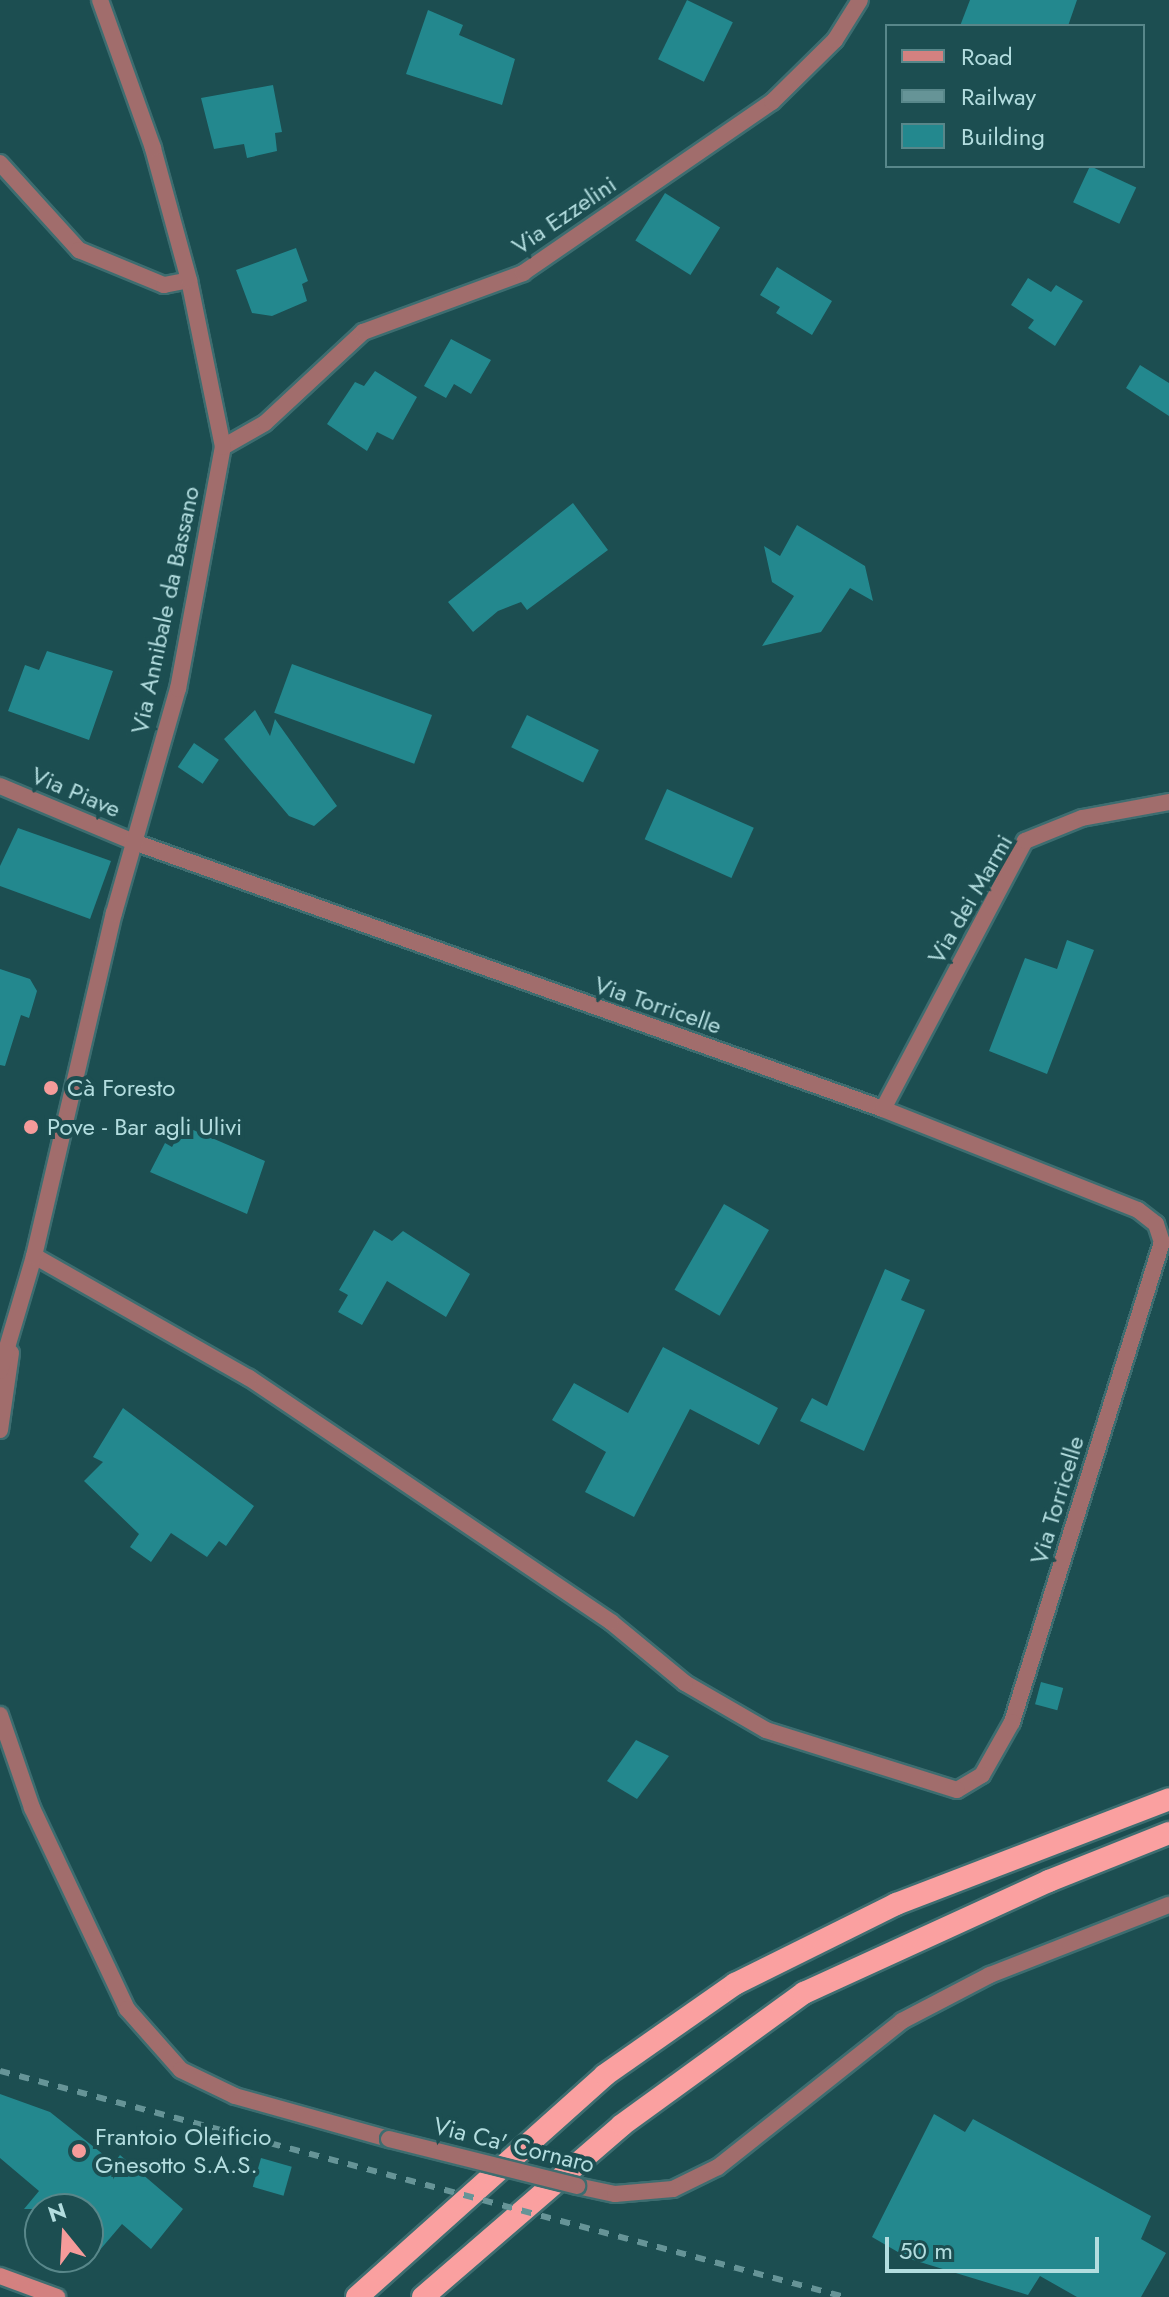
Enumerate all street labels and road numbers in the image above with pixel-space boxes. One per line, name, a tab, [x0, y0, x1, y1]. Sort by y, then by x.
street label: Via Ezzelini	[506, 170, 622, 260]
street label: Via Annibale da Bassano	[125, 484, 205, 736]
street label: Via Piave	[27, 760, 125, 824]
street label: Via dei Marmi	[921, 829, 1019, 969]
street label: Via Torricelle	[591, 970, 725, 1040]
street label: Via Torricelle	[1024, 1432, 1090, 1568]
street label: Via Ca' Cornaro	[430, 2111, 598, 2179]

